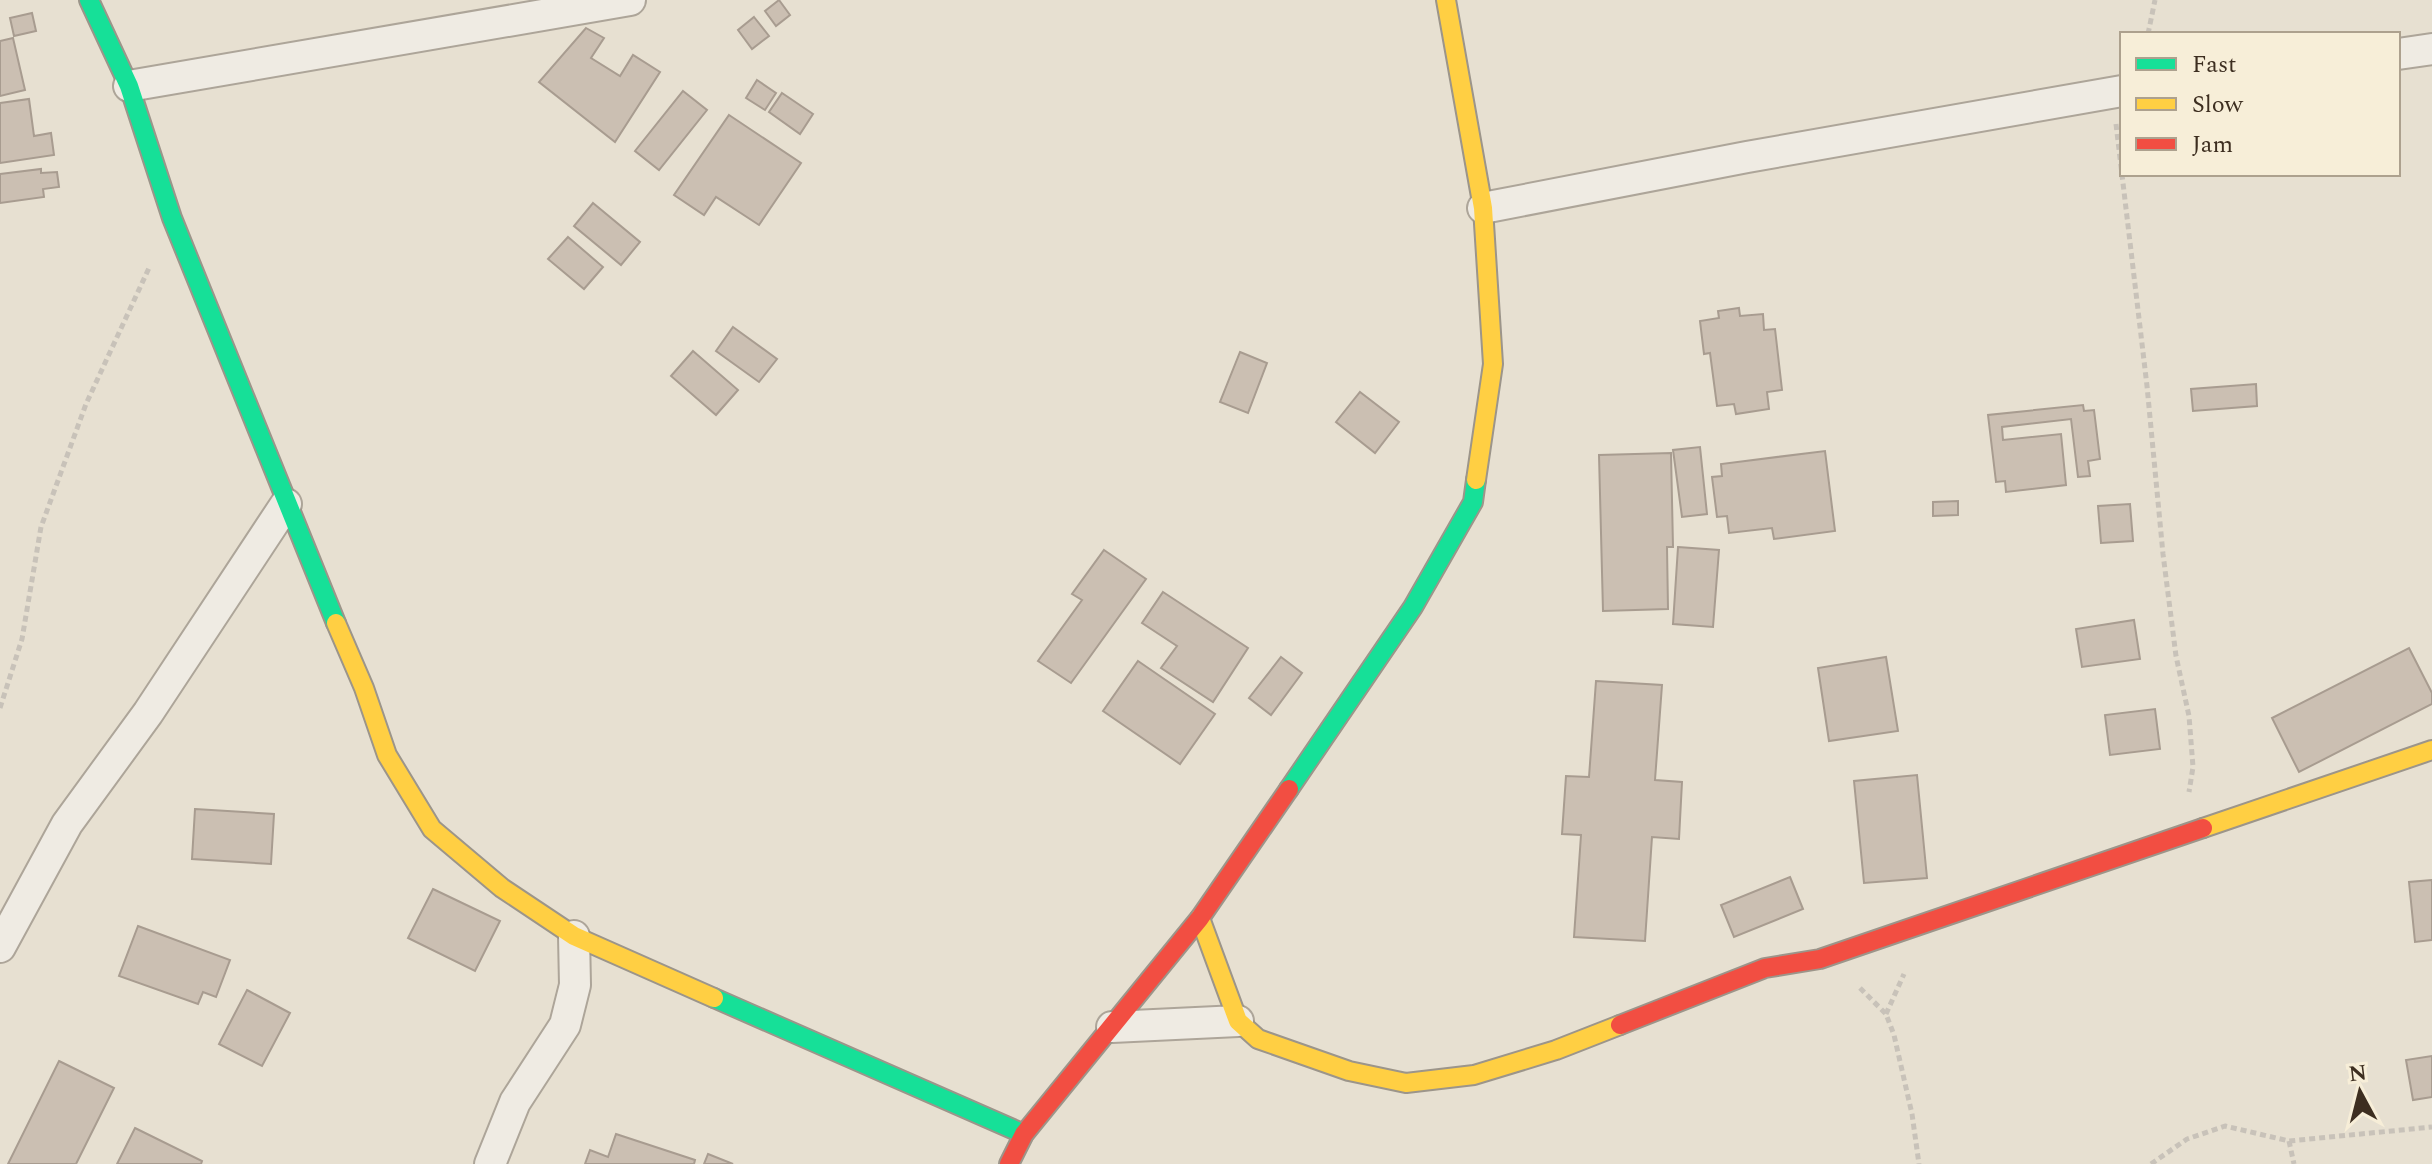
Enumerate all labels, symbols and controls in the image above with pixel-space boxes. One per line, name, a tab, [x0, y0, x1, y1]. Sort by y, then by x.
legend	[2120, 32, 2400, 176]
text: Fast	[2192, 47, 2237, 83]
text: Slow	[2192, 87, 2244, 123]
text: Jam	[2192, 127, 2233, 163]
north arrow	[2320, 1052, 2400, 1132]
text: N	[2347, 1056, 2369, 1091]

